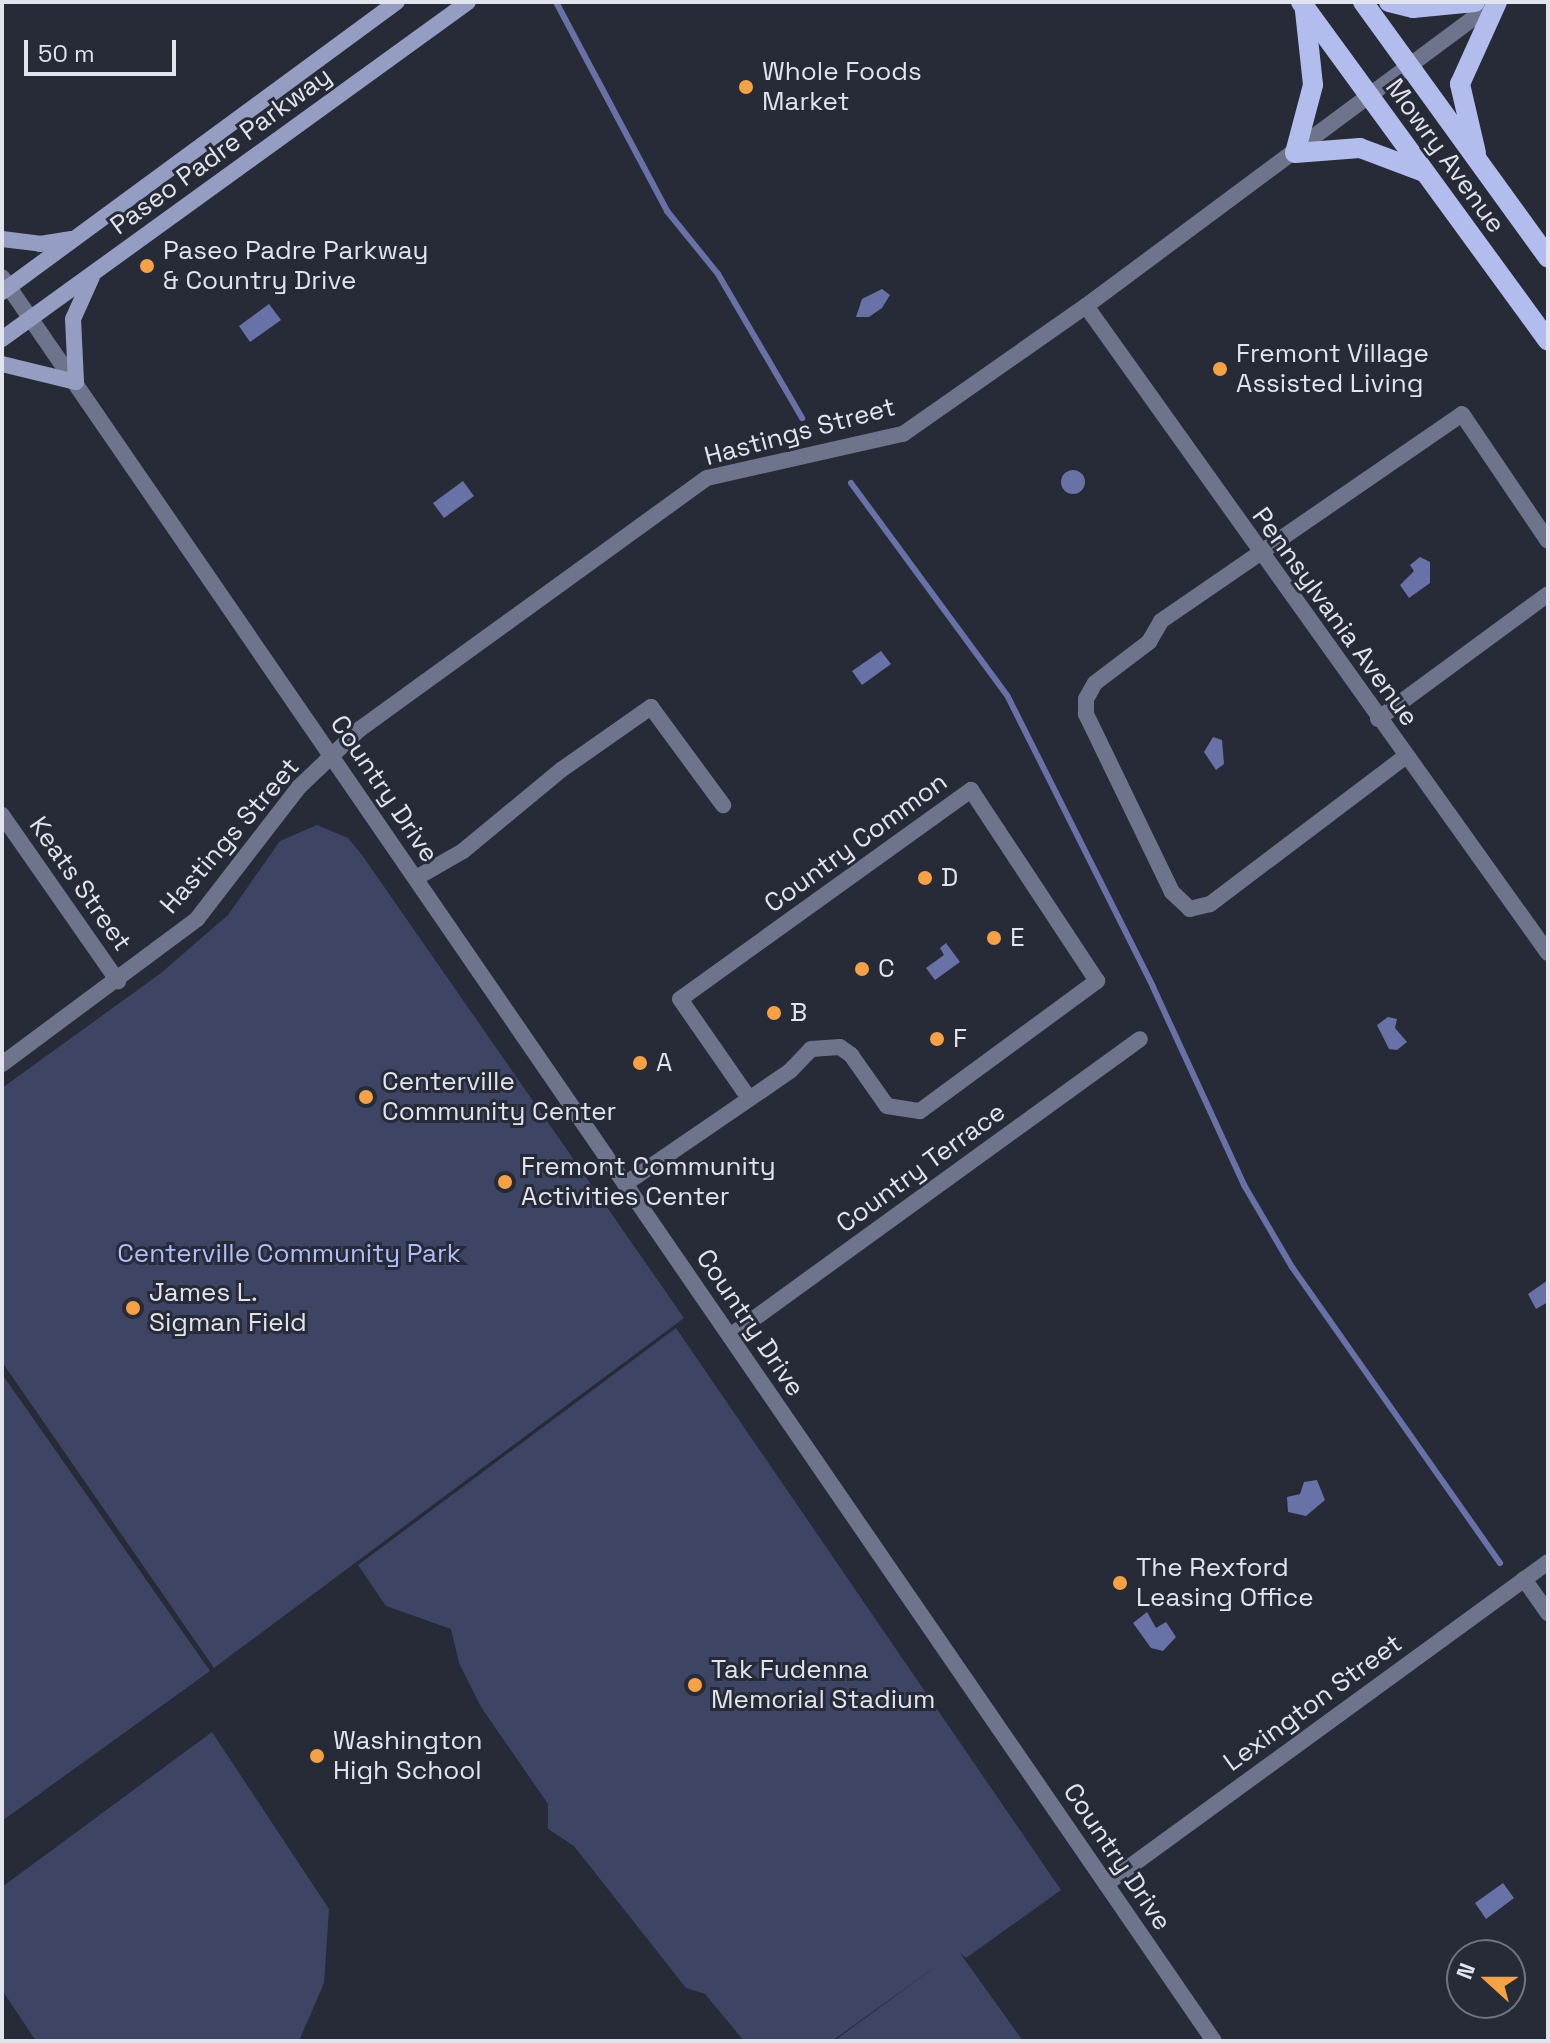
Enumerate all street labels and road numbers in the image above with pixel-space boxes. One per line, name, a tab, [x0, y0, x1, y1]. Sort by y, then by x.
street label: Paseo Padre Parkway	[105, 60, 337, 242]
street label: Mowry Avenue	[1378, 73, 1512, 239]
street label: Hastings Street	[701, 392, 899, 472]
street label: Pennsylvania Avenue	[1245, 502, 1425, 732]
street label: Country Drive	[323, 709, 445, 869]
street label: Hastings Street	[154, 752, 306, 920]
street label: Country Common	[759, 766, 953, 920]
street label: Keats Street	[22, 811, 138, 957]
street label: Country Terrace	[830, 1096, 1012, 1240]
street label: Country Drive	[689, 1243, 811, 1403]
street label: Lexington Street	[1218, 1628, 1408, 1778]
street label: Country Drive	[1056, 1777, 1178, 1937]

